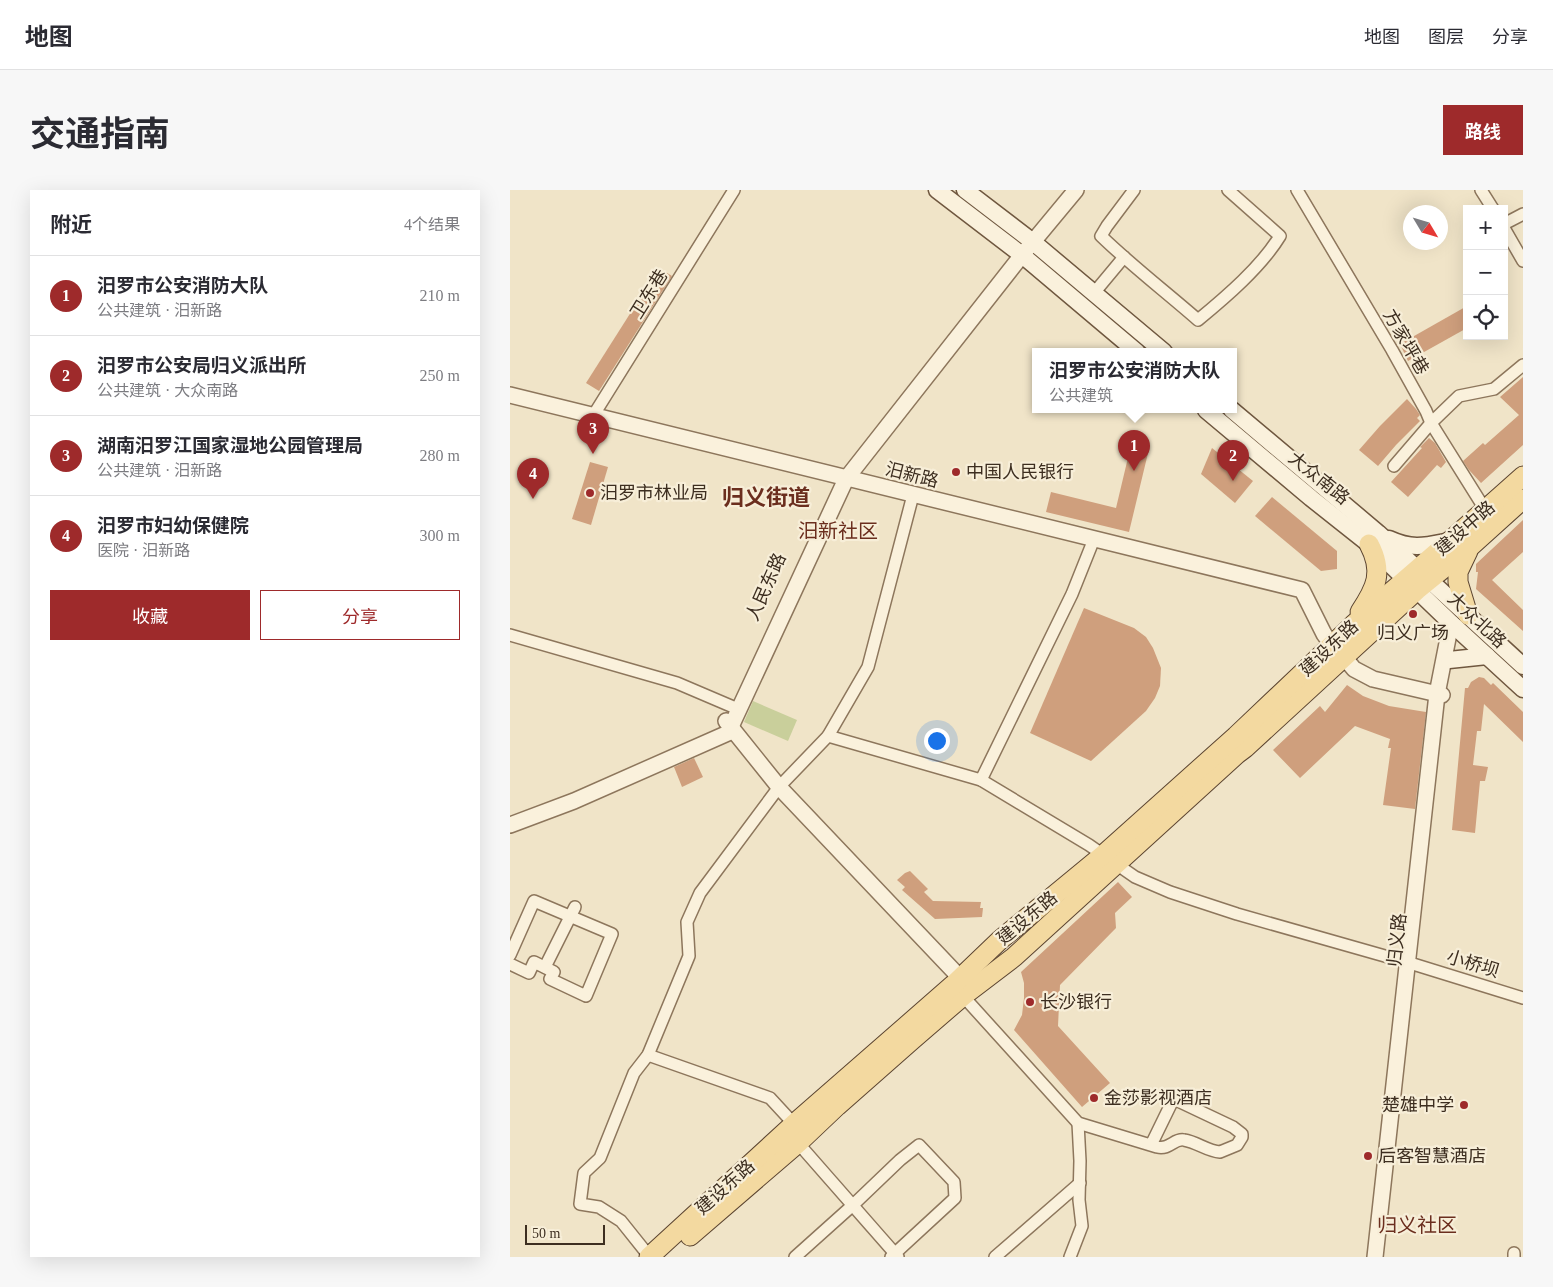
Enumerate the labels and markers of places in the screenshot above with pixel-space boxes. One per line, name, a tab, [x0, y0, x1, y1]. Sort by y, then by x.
pin: 3	[577, 413, 609, 454]
pin: 1	[1118, 430, 1150, 471]
pin: 2	[1217, 440, 1249, 481]
pin: 4	[517, 458, 549, 499]
place label: 中国人民银行	[966, 462, 1074, 482]
marker: 中国人民银行	[950, 466, 962, 478]
place label: 汨罗市林业局	[600, 483, 708, 503]
marker: 汨罗市林业局	[584, 487, 596, 499]
marker: 归义广场	[1407, 608, 1419, 620]
place label: 归义广场	[1377, 623, 1449, 643]
place label: 长沙银行	[1040, 992, 1112, 1012]
marker: 长沙银行	[1024, 996, 1036, 1008]
place label: 金莎影视酒店	[1104, 1088, 1212, 1108]
marker: 金莎影视酒店	[1088, 1092, 1100, 1104]
place label: 楚雄中学	[1382, 1095, 1454, 1115]
marker: 楚雄中学	[1458, 1099, 1470, 1111]
place label: 后客智慧酒店	[1378, 1146, 1486, 1166]
marker: 后客智慧酒店	[1362, 1150, 1374, 1162]

